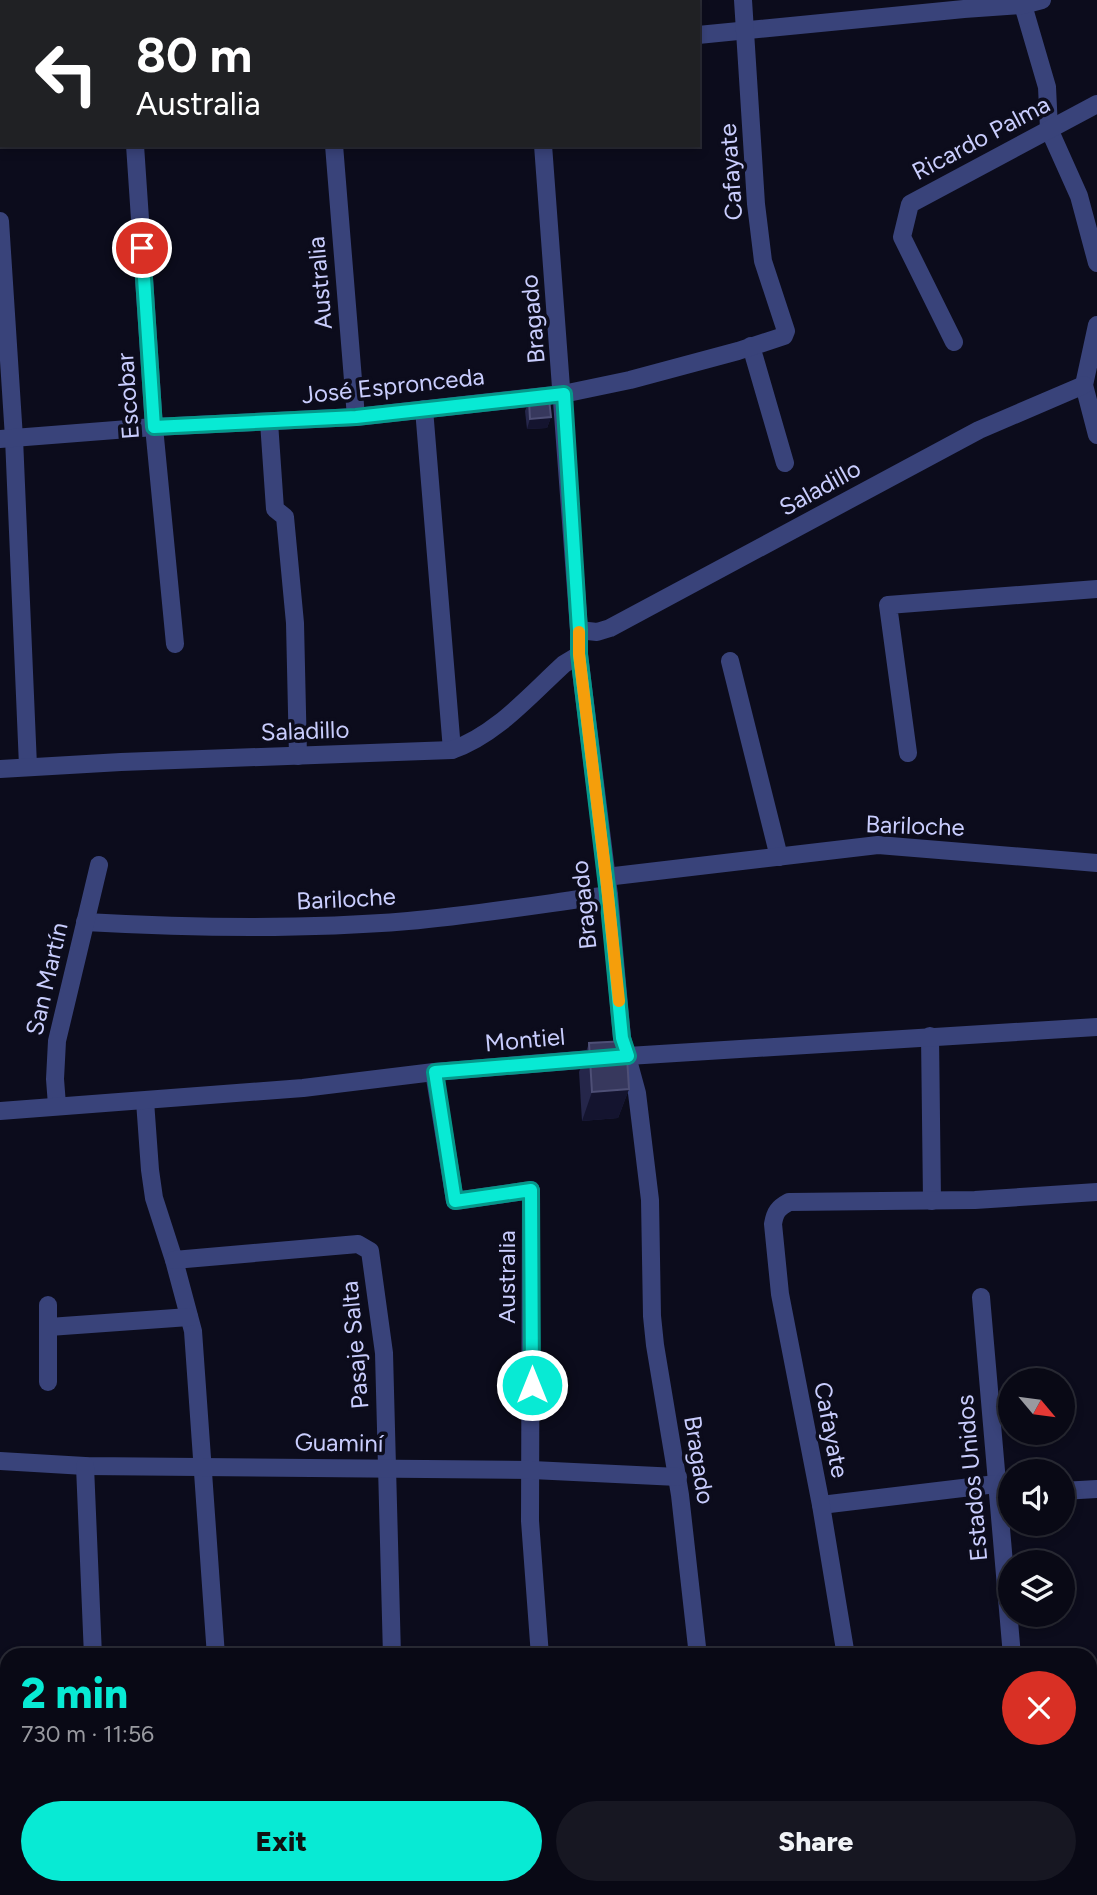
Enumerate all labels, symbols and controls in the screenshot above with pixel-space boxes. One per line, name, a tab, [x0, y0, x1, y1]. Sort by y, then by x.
text: 80 m	[136, 25, 252, 84]
icon: left	[21, 28, 112, 119]
text: Australia	[136, 85, 260, 123]
street label: Ricardo Palma	[907, 89, 1055, 186]
street label: Cafayate	[713, 123, 748, 221]
pin	[112, 218, 172, 278]
icon: arrive	[123, 229, 161, 267]
street label: Australia	[301, 235, 338, 331]
street label: Bragado	[514, 273, 551, 365]
street label: Escobar	[110, 352, 145, 440]
street label: José Espronceda	[300, 361, 486, 410]
street label: Saladillo	[774, 453, 866, 522]
street label: Saladillo	[260, 714, 350, 747]
street label: Bariloche	[865, 809, 965, 842]
street label: Bragado	[564, 859, 603, 951]
street label: Bariloche	[296, 881, 396, 916]
street label: San Martín	[19, 920, 74, 1038]
street label: Montiel	[484, 1022, 566, 1057]
street label: Australia	[492, 1230, 521, 1324]
street label: Pasaje Salta	[334, 1280, 375, 1410]
position arrow	[495, 1348, 569, 1422]
north arrow	[998, 1368, 1074, 1446]
map controls	[998, 1368, 1075, 1627]
street label: Cafayate	[808, 1379, 855, 1480]
street label: Estados Unidos	[950, 1394, 993, 1562]
street label: Bragado	[678, 1414, 721, 1506]
street label: Guaminí	[294, 1427, 385, 1458]
button: sound	[998, 1459, 1075, 1536]
button: layers	[998, 1550, 1075, 1627]
text: 2 min	[21, 1668, 128, 1719]
button: close	[1002, 1671, 1076, 1745]
text: 730 m · 11:56	[21, 1720, 154, 1748]
button: Exit	[21, 1801, 542, 1881]
button: Share	[556, 1801, 1076, 1881]

